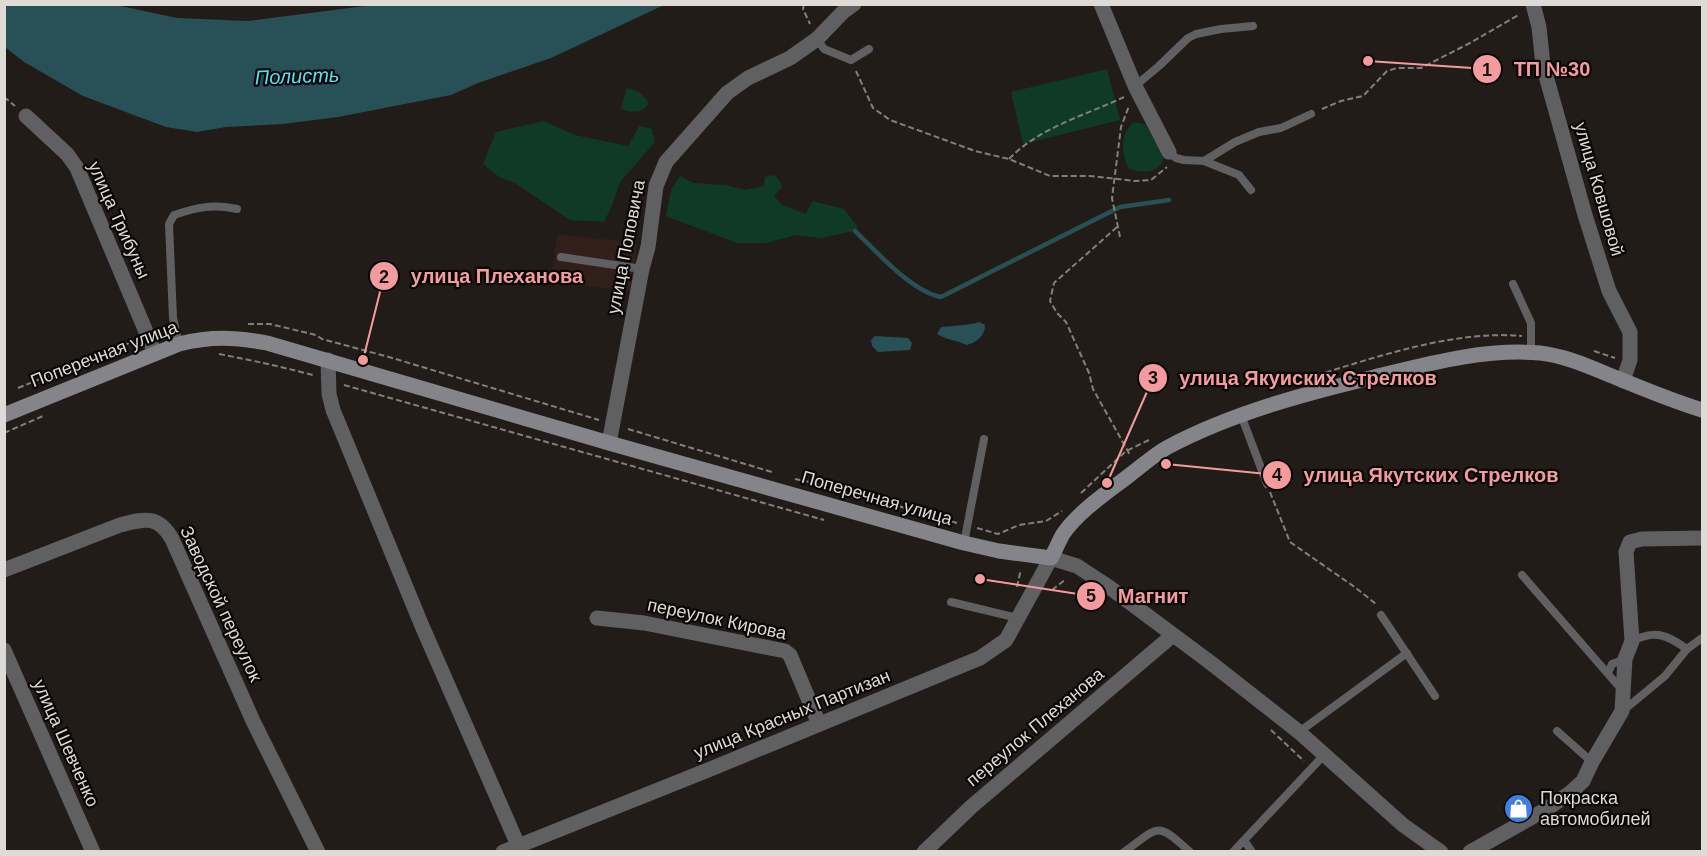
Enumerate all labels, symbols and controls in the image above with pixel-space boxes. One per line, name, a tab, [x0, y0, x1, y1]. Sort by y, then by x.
callout: ТП №30	[1472, 50, 1603, 88]
text: ТП №30	[1514, 58, 1590, 80]
text: 1	[1482, 60, 1492, 80]
water label: Полисть	[254, 64, 340, 88]
street label: улица Ковшовой	[1570, 120, 1628, 258]
street label: улица Трибуны	[84, 158, 154, 282]
street label: улица Поповича	[603, 177, 649, 316]
callout: улица Плеханова	[369, 257, 595, 295]
text: улица Плеханова	[411, 265, 584, 287]
text: 2	[379, 267, 389, 287]
street label: Поперечная улица	[28, 316, 181, 391]
callout: улица Якуиских Стрелков	[1138, 359, 1449, 397]
text: улица Якуиских Стрелков	[1179, 367, 1437, 389]
text: 3	[1148, 368, 1158, 388]
callout: улица Якутских Стрелков	[1262, 456, 1571, 494]
text: улица Якутских Стрелков	[1303, 464, 1559, 486]
text: 4	[1272, 465, 1282, 485]
street label: Поперечная улица	[799, 467, 956, 529]
street label: Заводской переулок	[176, 523, 266, 685]
callout: Магнит	[1076, 577, 1200, 615]
text: Магнит	[1118, 585, 1188, 607]
text: 5	[1086, 586, 1096, 606]
street label: переулок Кирова	[646, 594, 789, 644]
street label: переулок Плеханова	[962, 663, 1108, 790]
street label: улица Красных Партизан	[691, 665, 893, 763]
street label: улица Шевченко	[29, 676, 103, 810]
place label: Покраска автомобилей	[1540, 788, 1651, 829]
shop icon: Покраска автомобилей	[1503, 792, 1535, 824]

